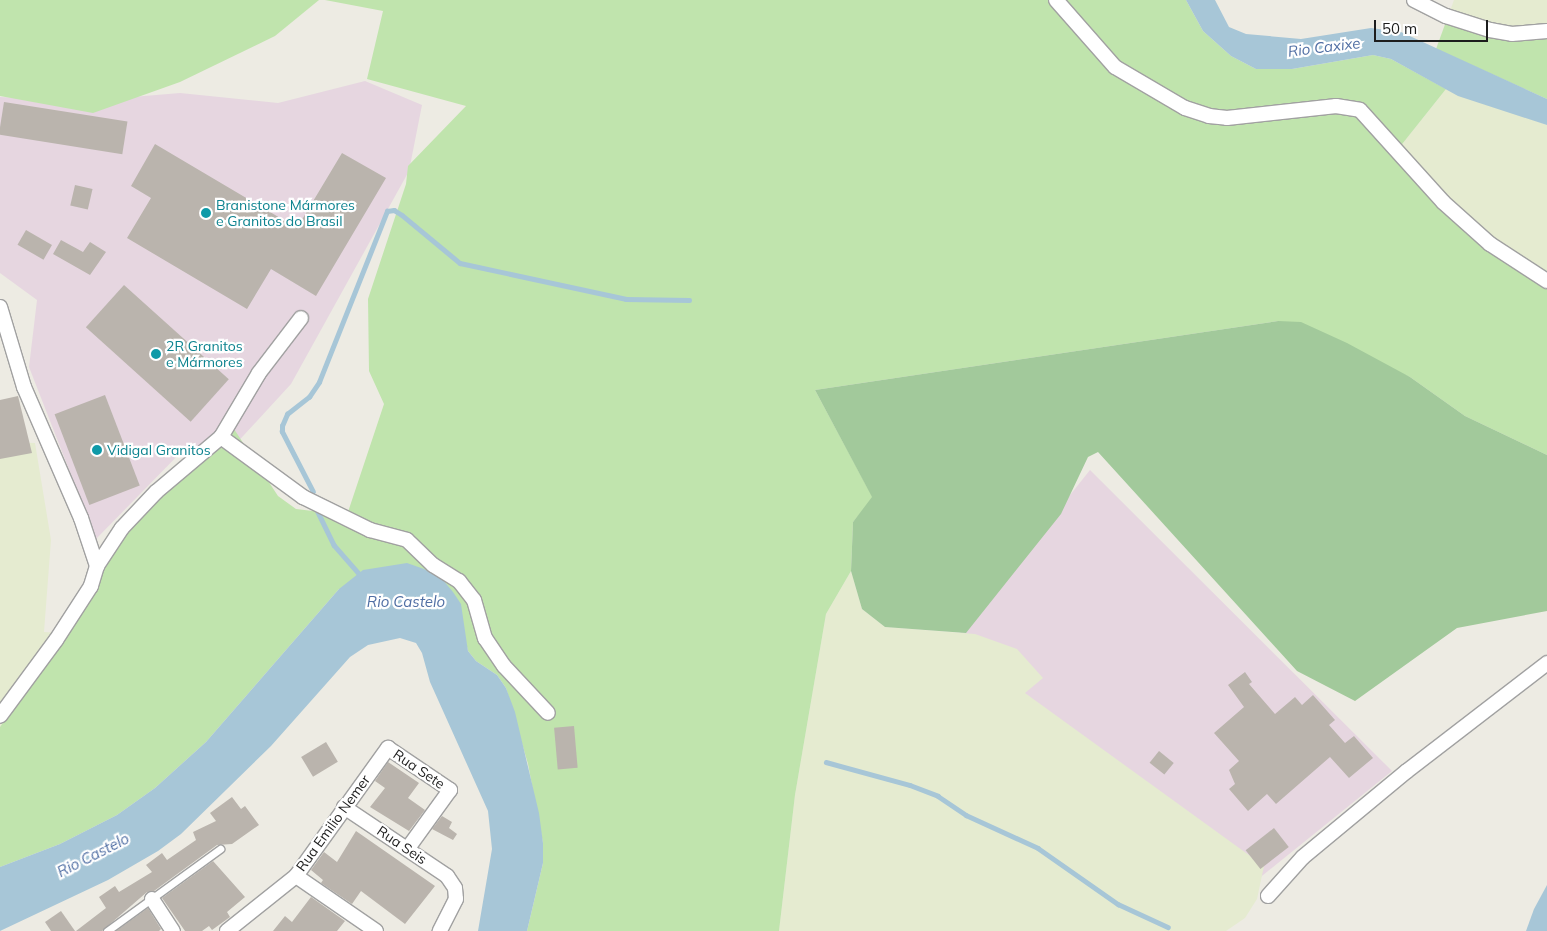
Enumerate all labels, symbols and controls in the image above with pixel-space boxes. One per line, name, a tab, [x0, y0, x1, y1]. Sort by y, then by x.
scale bar	[1377, 10, 1491, 42]
text: 50 m	[1382, 19, 1417, 38]
water label: Rio Caxixe	[1287, 34, 1361, 60]
place label: Branistone Mármores e Granitos do Brasil	[216, 197, 355, 230]
marker: Branistone Mármores e Granitos do Brasil	[200, 207, 212, 219]
place label: 2R Granitos e Mármores	[166, 338, 243, 371]
marker: 2R Granitos e Mármores	[150, 348, 162, 360]
place label: Vidigal Granitos	[107, 442, 211, 458]
marker: Vidigal Granitos	[91, 444, 103, 456]
water label: Rio Castelo	[367, 593, 445, 611]
street label: Rua Sete	[390, 746, 448, 792]
street label: Rua Emilio Nemer	[292, 772, 374, 874]
street label: Rua Seis	[374, 822, 430, 868]
water label: Rio Castelo	[54, 829, 132, 881]

